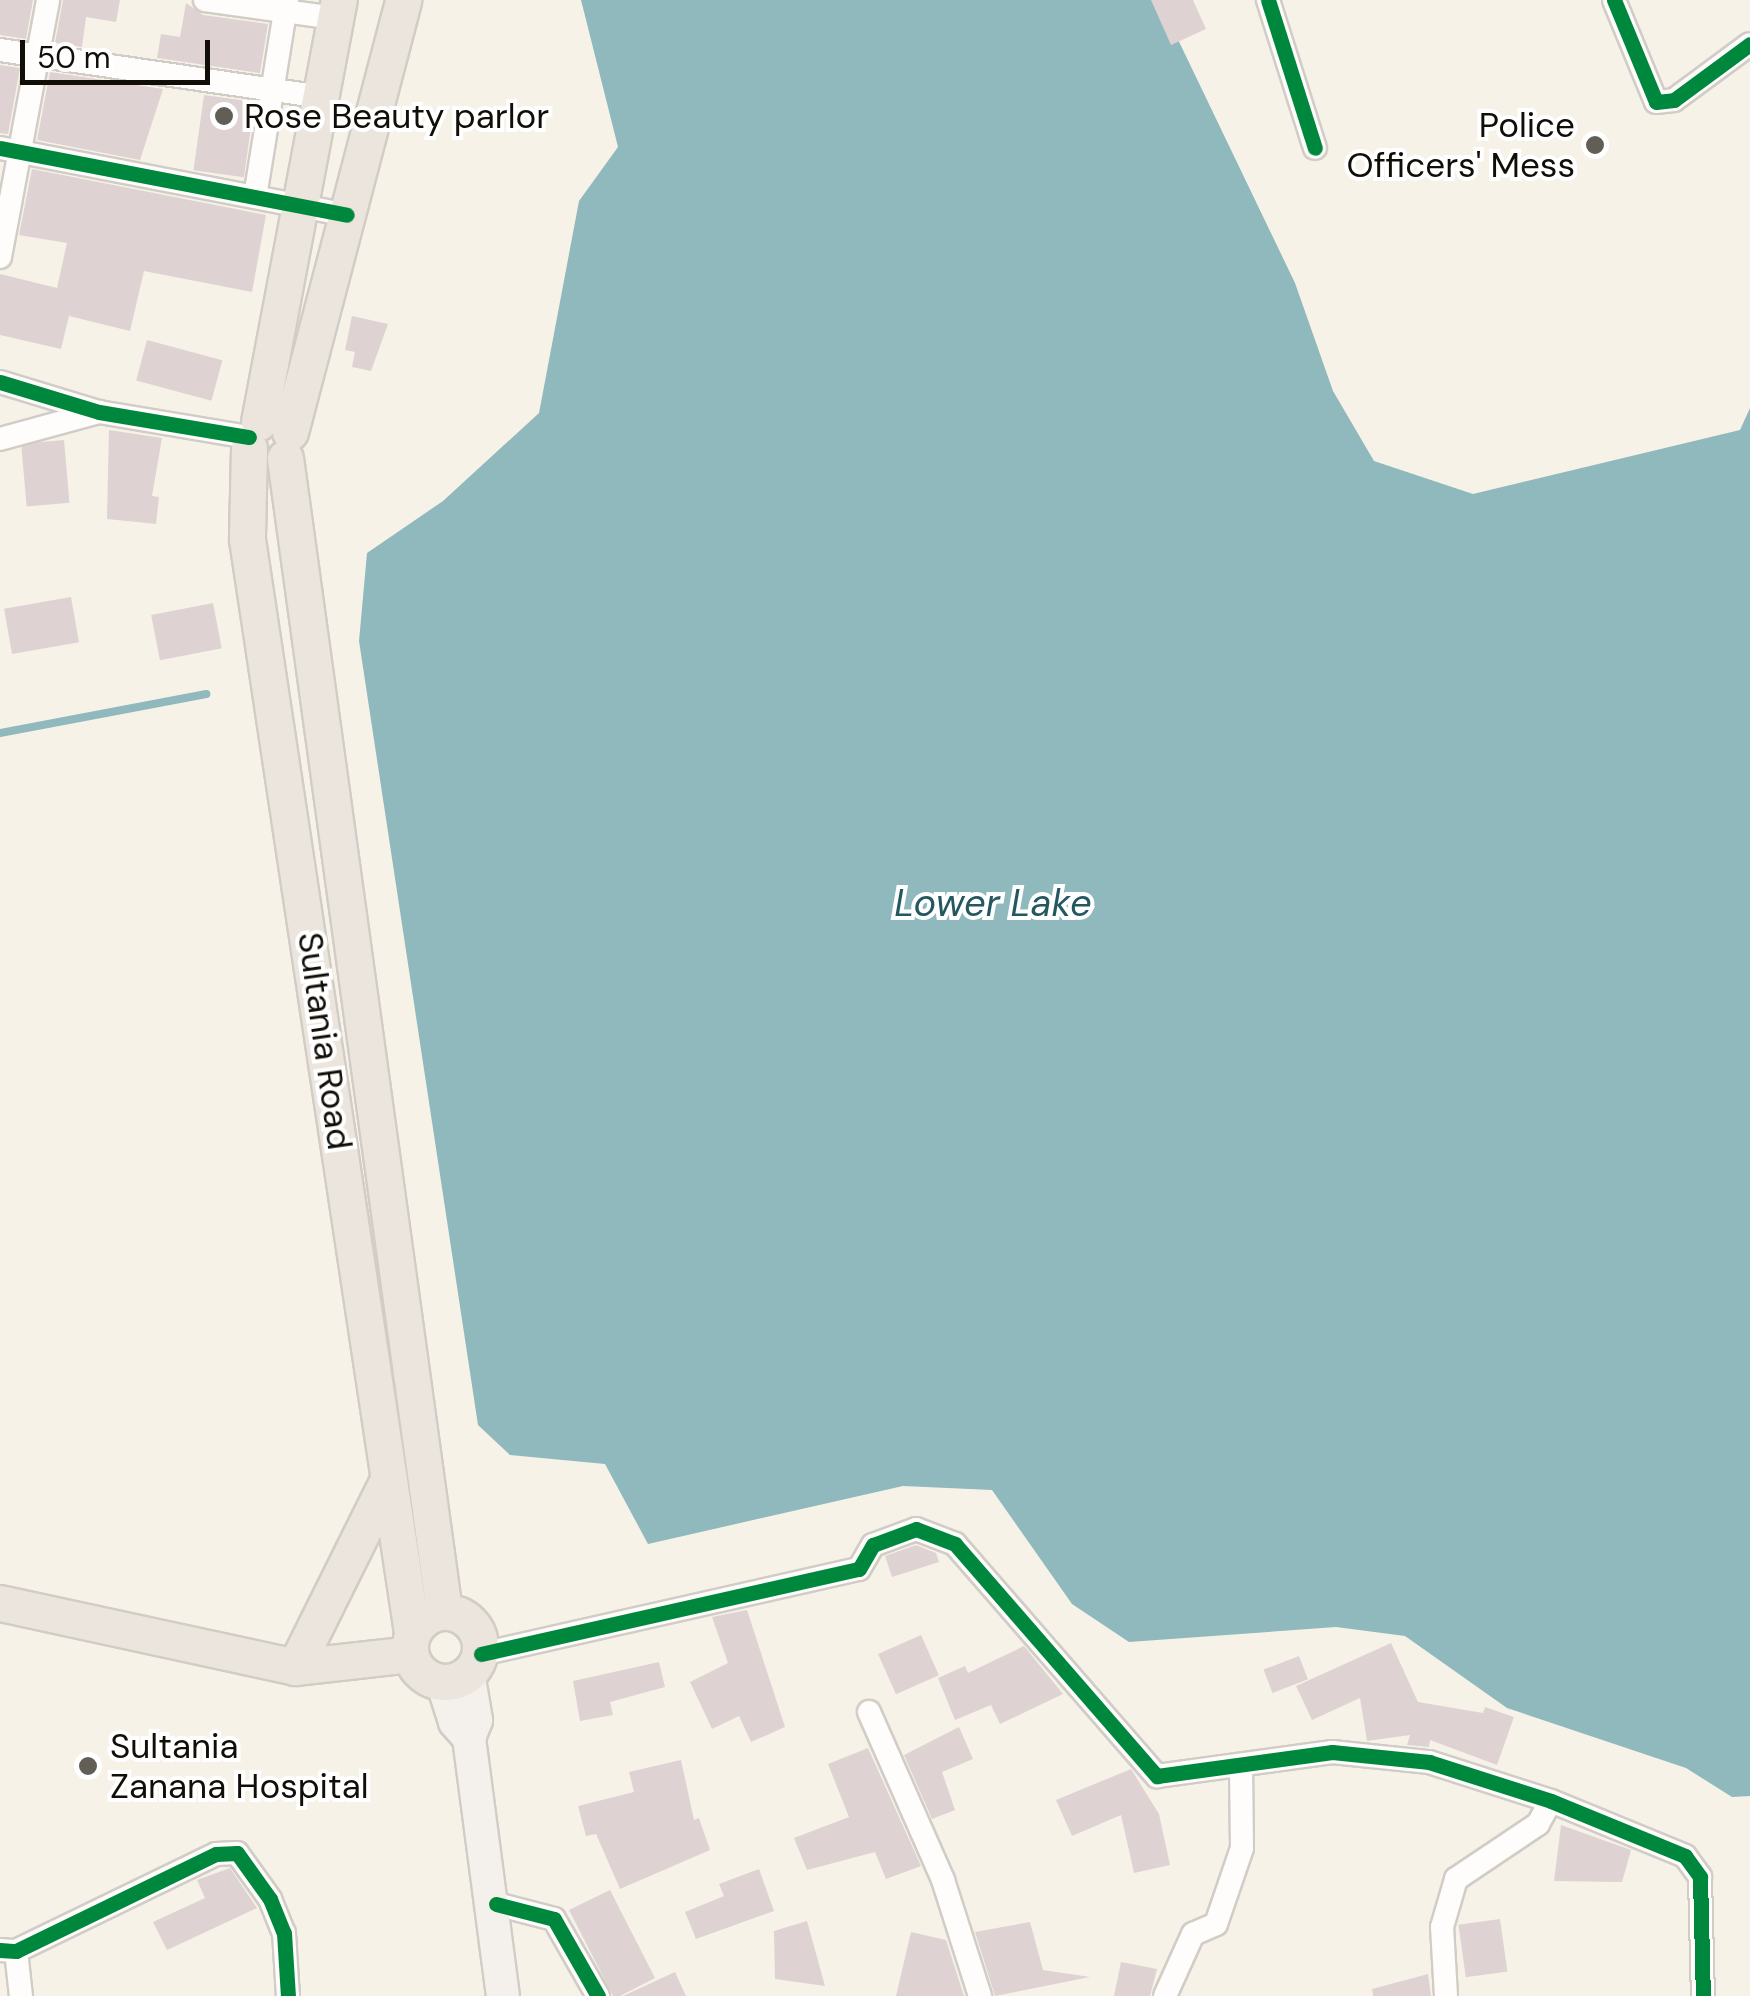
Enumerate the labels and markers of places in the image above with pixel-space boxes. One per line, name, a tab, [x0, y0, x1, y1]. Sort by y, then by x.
place label: Rose Beauty parlor	[244, 95, 549, 137]
place label: Police Officers' Mess	[1347, 104, 1575, 186]
marker: Rose Beauty parlor	[213, 105, 235, 127]
marker: Police Officers' Mess	[1584, 134, 1606, 156]
place label: Sultania Zanana Hospital	[110, 1725, 369, 1807]
marker: Sultania Zanana Hospital	[75, 1753, 101, 1779]

